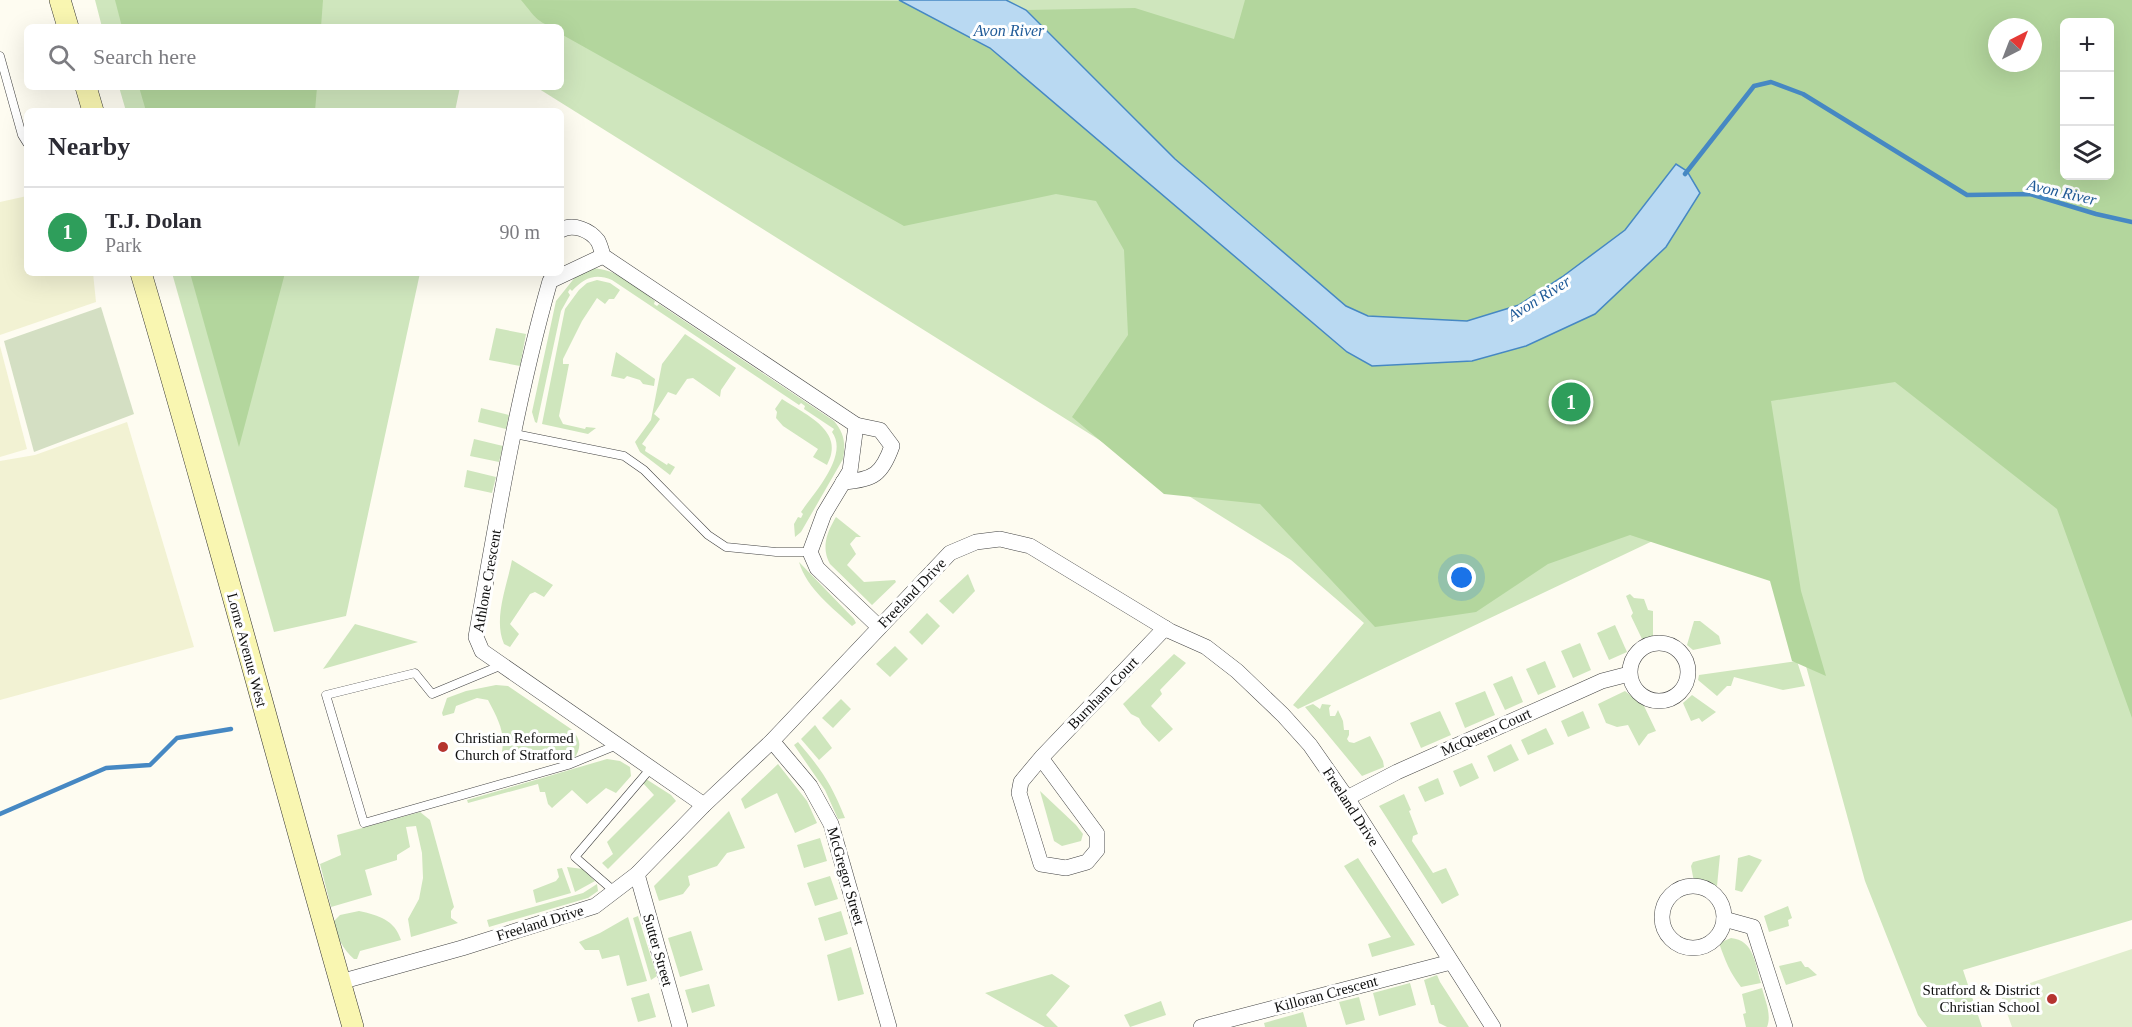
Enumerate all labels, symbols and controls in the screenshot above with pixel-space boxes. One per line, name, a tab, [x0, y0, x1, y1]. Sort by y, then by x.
north arrow	[1988, 18, 2042, 72]
map controls	[2060, 18, 2114, 180]
button: +	[2060, 18, 2114, 72]
water label: Avon River	[973, 22, 1045, 39]
search box	[24, 24, 564, 90]
icon: search	[45, 41, 78, 74]
text: Search here	[93, 44, 196, 69]
button: −	[2060, 72, 2114, 126]
button: layers	[2060, 126, 2114, 180]
text: Nearby	[48, 132, 130, 161]
water label: Avon River	[2025, 176, 2099, 208]
text: T.J. Dolan	[105, 208, 202, 233]
text: 1	[63, 221, 73, 243]
text: 90 m	[499, 221, 540, 243]
text: Park	[105, 234, 142, 256]
water label: Avon River	[1504, 272, 1574, 324]
pin: 1	[1552, 380, 1590, 424]
street label: Athlone Crescent	[470, 527, 504, 634]
street label: Freeland Drive	[875, 555, 949, 631]
your location	[1447, 563, 1476, 592]
street label: Lorne Avenue West	[224, 591, 270, 710]
street label: Burnham Court	[1065, 653, 1142, 732]
street label: McQueen Court	[1438, 705, 1534, 759]
place label: Christian Reformed Church of Stratford	[455, 730, 574, 763]
marker: Christian Reformed Church of Stratford	[436, 740, 450, 754]
street label: Freeland Drive	[1320, 765, 1383, 850]
street label: McGregor Street	[824, 825, 868, 928]
street label: Freeland Drive	[494, 902, 586, 944]
street label: Sutter Street	[640, 912, 676, 989]
street label: Killoran Crescent	[1273, 972, 1380, 1015]
place label: Stratford & District Christian School	[1923, 982, 2041, 1015]
marker: Stratford & District Christian School	[2045, 992, 2059, 1006]

